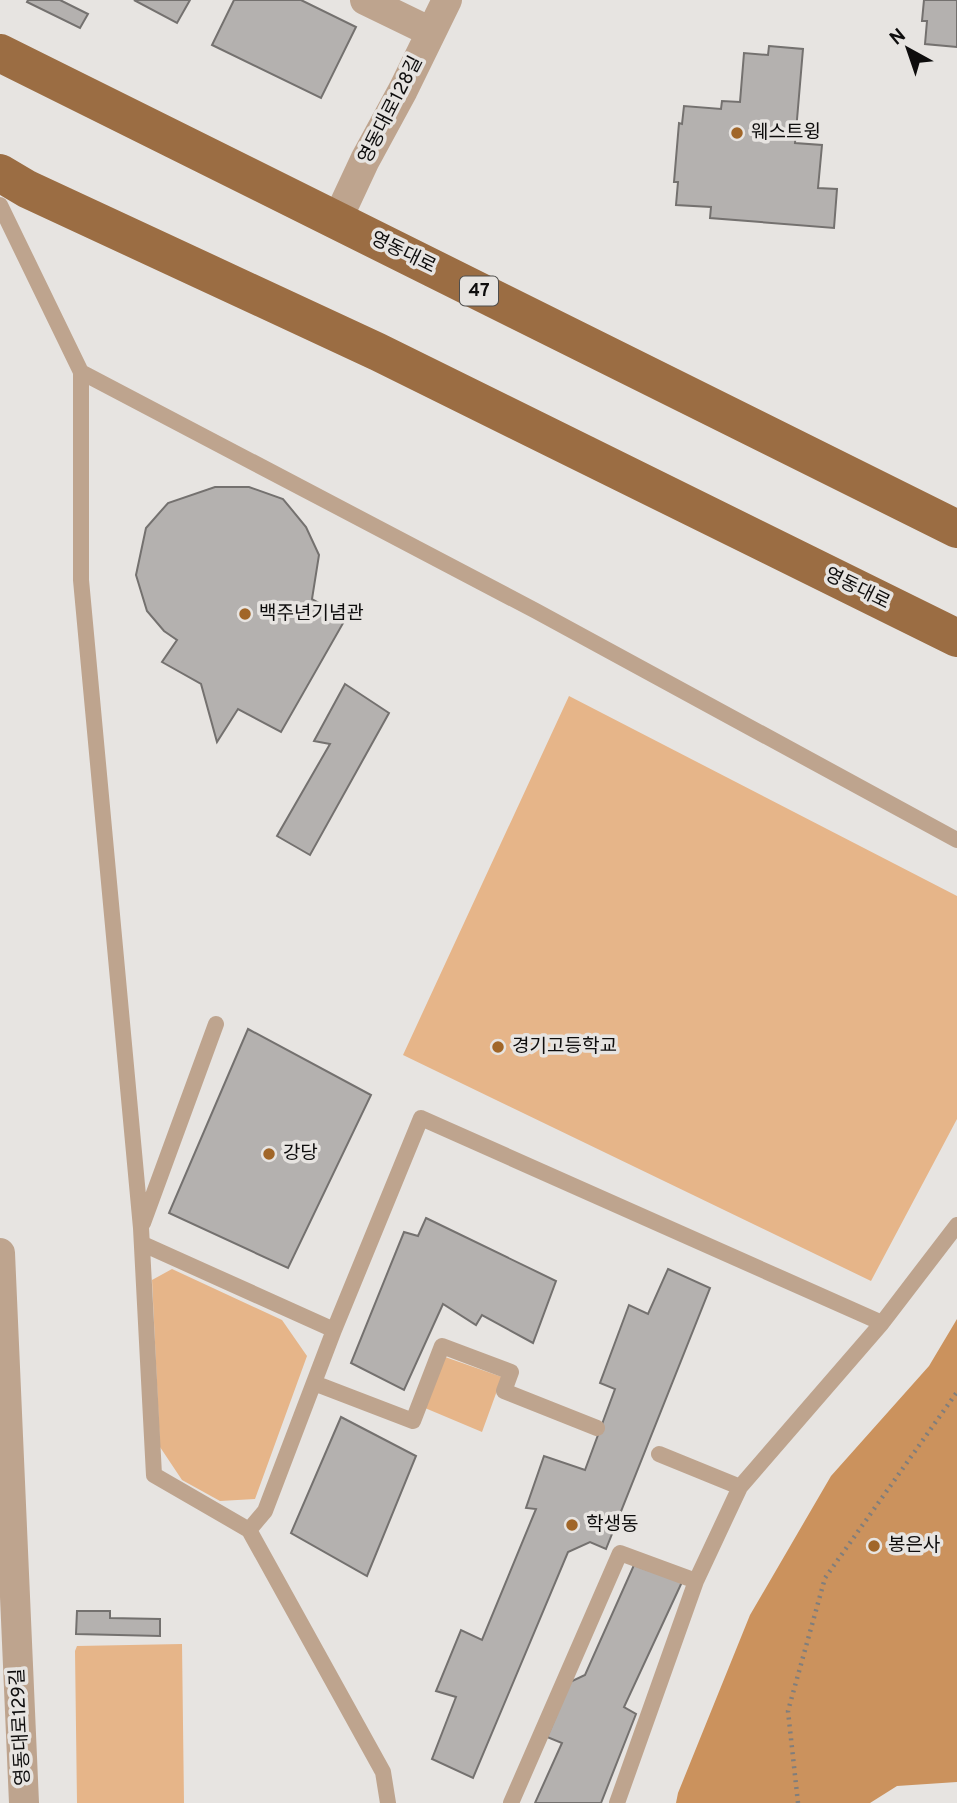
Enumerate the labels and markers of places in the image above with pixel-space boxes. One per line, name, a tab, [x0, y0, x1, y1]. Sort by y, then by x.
place label: 웨스트윙	[751, 121, 821, 145]
marker: 웨스트윙	[729, 125, 745, 141]
place label: 백주년기념관	[259, 602, 364, 626]
marker: 백주년기념관	[237, 606, 253, 622]
place label: 경기고등학교	[512, 1035, 617, 1059]
marker: 경기고등학교	[490, 1039, 506, 1055]
place label: 강당	[283, 1142, 318, 1166]
marker: 강당	[261, 1146, 277, 1162]
place label: 학생동	[586, 1513, 638, 1537]
marker: 학생동	[564, 1517, 580, 1533]
place label: 봉은사	[888, 1534, 940, 1558]
marker: 봉은사	[866, 1538, 882, 1554]

